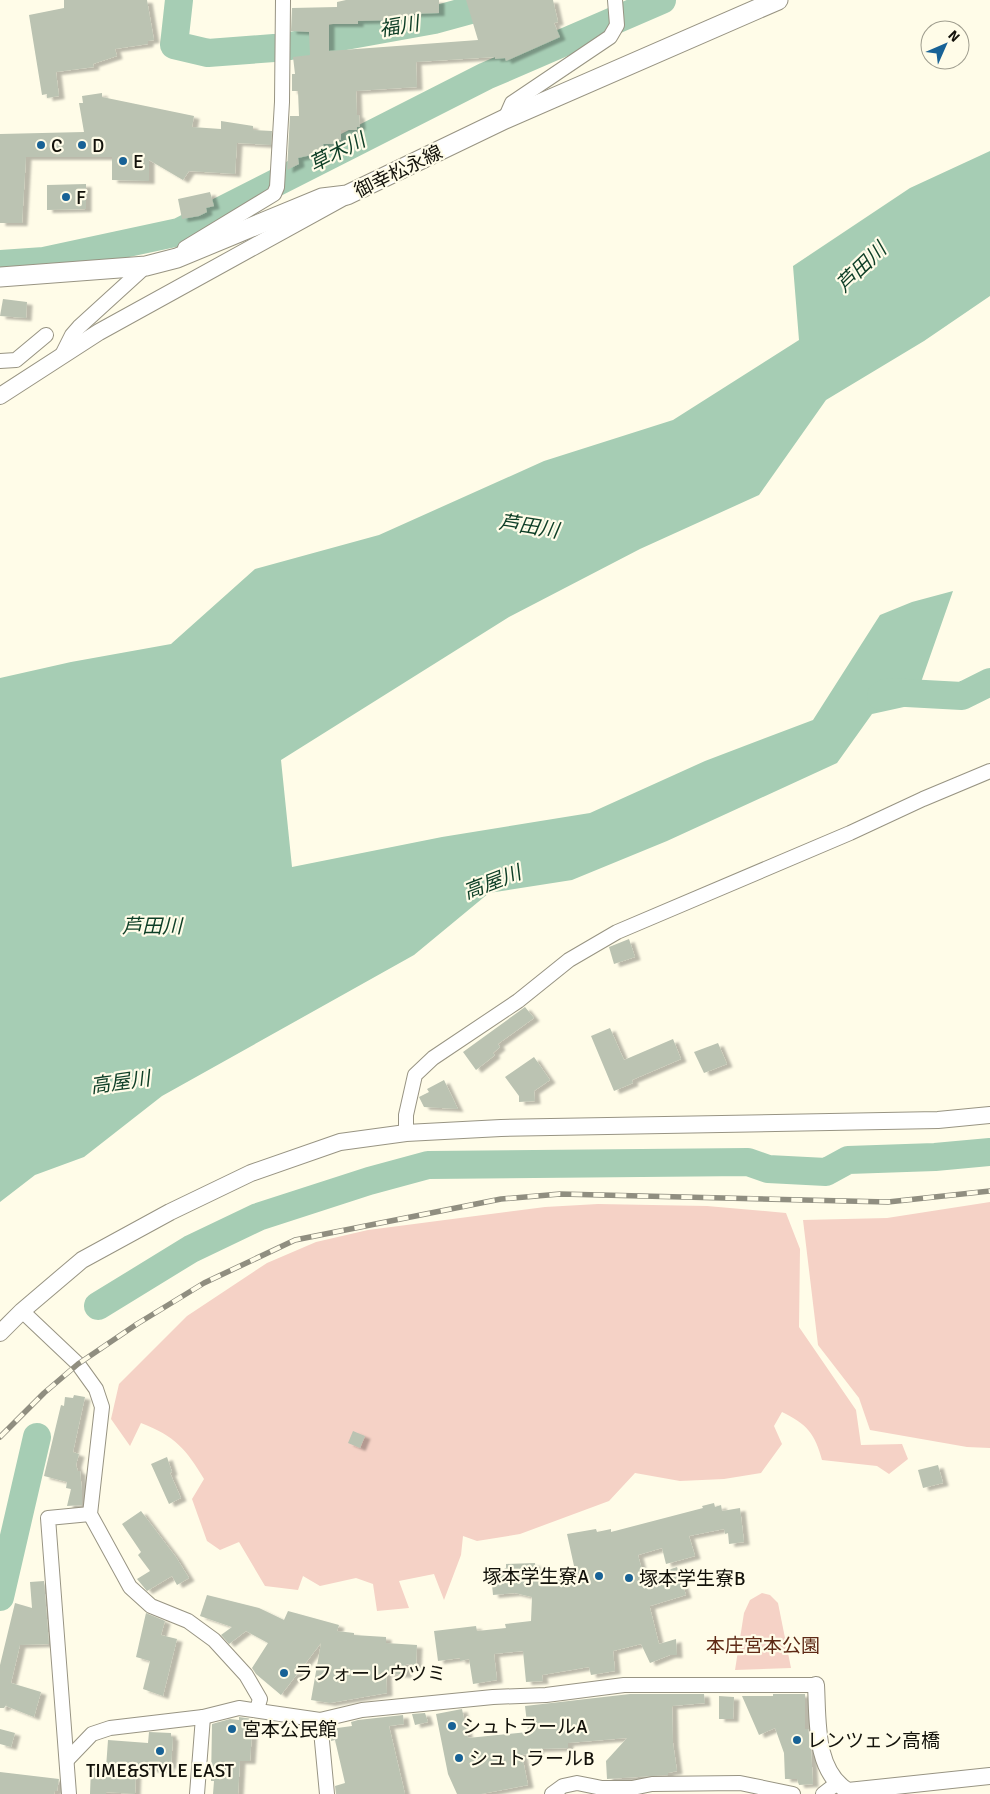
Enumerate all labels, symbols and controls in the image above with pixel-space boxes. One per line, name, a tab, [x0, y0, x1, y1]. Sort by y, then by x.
water label: 福川	[377, 10, 423, 42]
north arrow	[920, 20, 970, 70]
text: N	[944, 27, 963, 46]
water label: 草木川	[305, 127, 371, 177]
place label: C	[51, 134, 62, 158]
place label: D	[92, 134, 104, 158]
marker: C	[35, 139, 47, 151]
marker: D	[76, 139, 88, 151]
street label: 御幸松永線	[350, 140, 446, 204]
place label: E	[133, 150, 144, 174]
marker: E	[117, 155, 129, 167]
place label: F	[76, 186, 86, 210]
marker: F	[60, 191, 72, 203]
water label: 芦田川	[831, 236, 893, 297]
water label: 芦田川	[497, 509, 562, 544]
water label: 高屋川	[460, 859, 527, 905]
water label: 芦田川	[122, 914, 184, 939]
water label: 高屋川	[89, 1066, 153, 1099]
place label: 塚本学生寮A	[482, 1565, 589, 1589]
place label: 塚本学生寮B	[639, 1567, 746, 1591]
marker: 塚本学生寮A	[593, 1570, 605, 1582]
marker: 塚本学生寮B	[623, 1572, 635, 1584]
park label: 本庄宮本公園	[706, 1634, 820, 1658]
place label: ラフォーレウツミ	[294, 1662, 446, 1686]
marker: ラフォーレウツミ	[278, 1667, 290, 1679]
place label: シュトラールA	[462, 1715, 588, 1739]
place label: 宮本公民館	[242, 1718, 337, 1742]
marker: シュトラールA	[446, 1720, 458, 1732]
marker: 宮本公民館	[226, 1723, 238, 1735]
place label: レンツェン高橋	[807, 1729, 940, 1753]
marker: レンツェン高橋	[791, 1734, 803, 1746]
marker: TIME&STYLE EAST	[154, 1745, 166, 1757]
place label: シュトラールB	[469, 1747, 595, 1771]
marker: シュトラールB	[453, 1752, 465, 1764]
place label: TIME&STYLE EAST	[86, 1759, 235, 1783]

